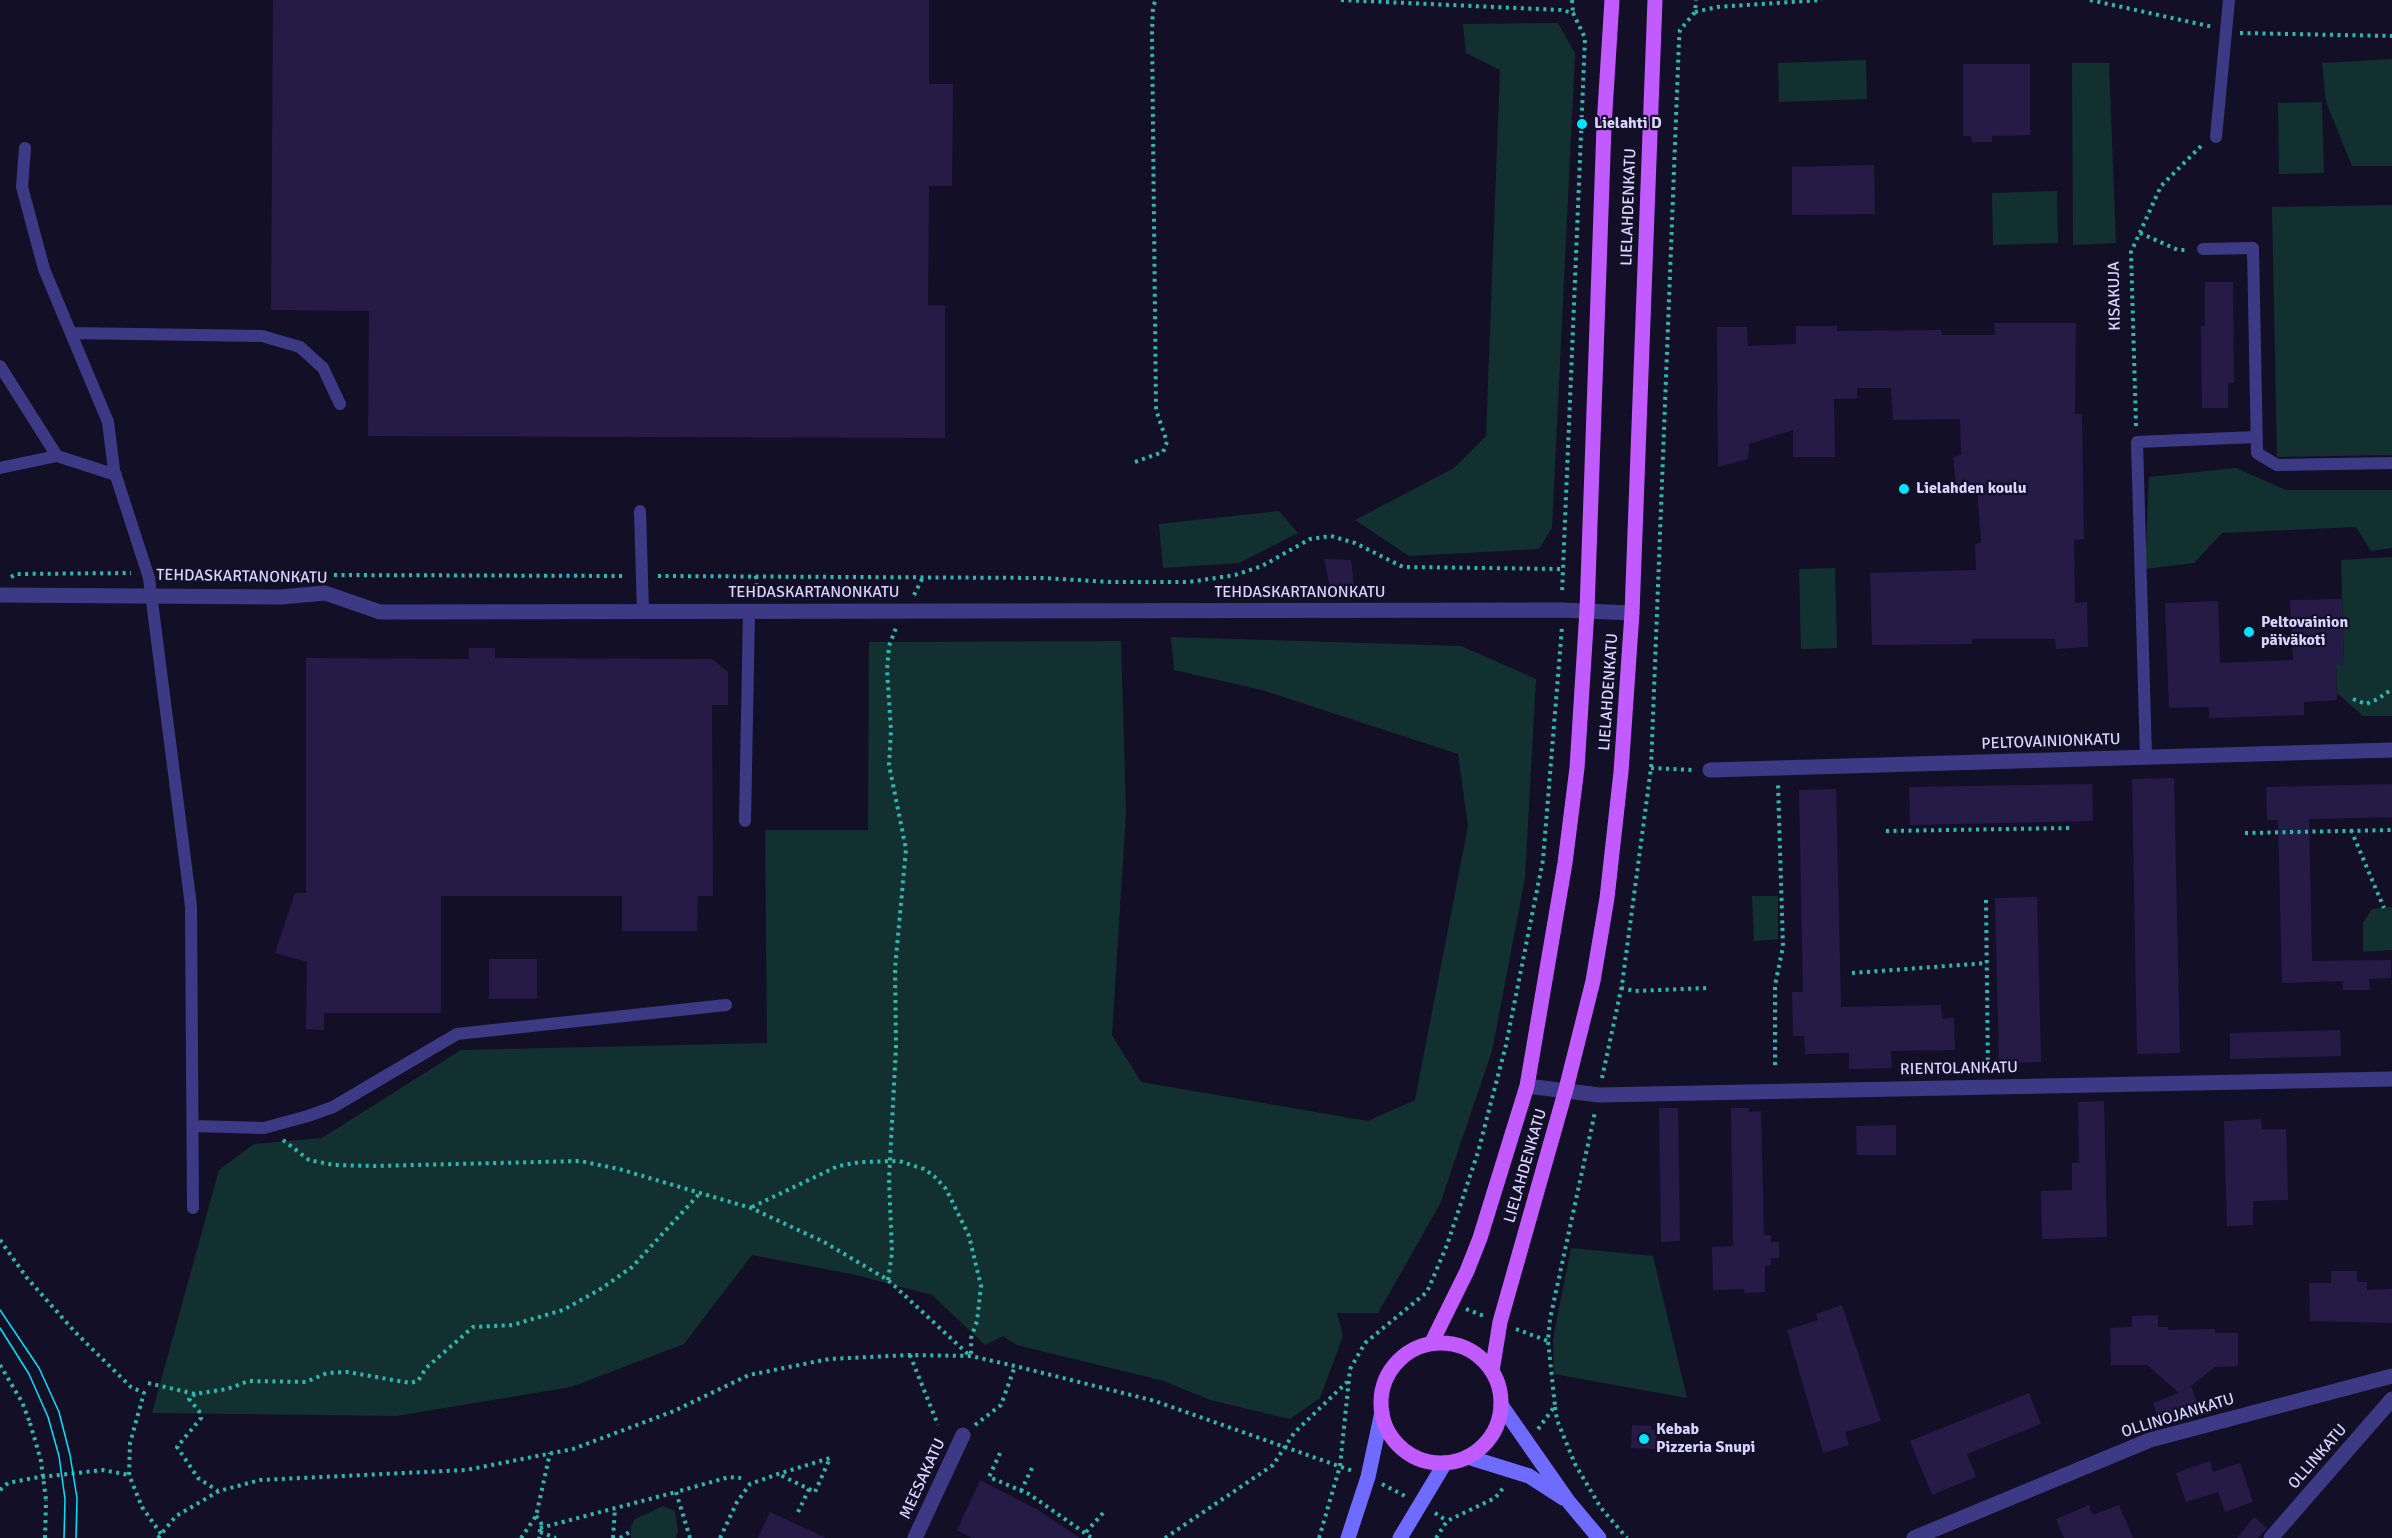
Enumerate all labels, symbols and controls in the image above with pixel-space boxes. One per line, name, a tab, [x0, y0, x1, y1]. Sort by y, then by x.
place label: Lielahti D	[1594, 114, 1662, 134]
marker: Lielahti D	[1575, 117, 1589, 131]
street label: LIELAHDENKATU	[1617, 148, 1641, 266]
street label: KISAKUJA	[2105, 261, 2125, 331]
place label: Lielahden koulu	[1916, 479, 2026, 499]
marker: Lielahden koulu	[1897, 482, 1911, 496]
street label: TEHDASKARTANONKATU	[156, 566, 328, 588]
street label: TEHDASKARTANONKATU	[728, 583, 900, 603]
street label: TEHDASKARTANONKATU	[1214, 583, 1386, 603]
place label: Peltovainion päiväkoti	[2261, 613, 2348, 651]
marker: Peltovainion päiväkoti	[2242, 625, 2256, 639]
street label: LIELAHDENKATU	[1595, 633, 1623, 751]
street label: PELTOVAINIONKATU	[1981, 730, 2121, 754]
street label: RIENTOLANKATU	[1900, 1058, 2018, 1080]
street label: LIELAHDENKATU	[1501, 1107, 1551, 1225]
street label: OLLINOJANKATU	[2119, 1390, 2237, 1442]
place label: Kebab Pizzeria Snupi	[1656, 1420, 1755, 1458]
street label: OLLINKATU	[2285, 1421, 2351, 1493]
marker: Kebab Pizzeria Snupi	[1637, 1432, 1651, 1446]
street label: MEESAKATU	[896, 1436, 950, 1522]

